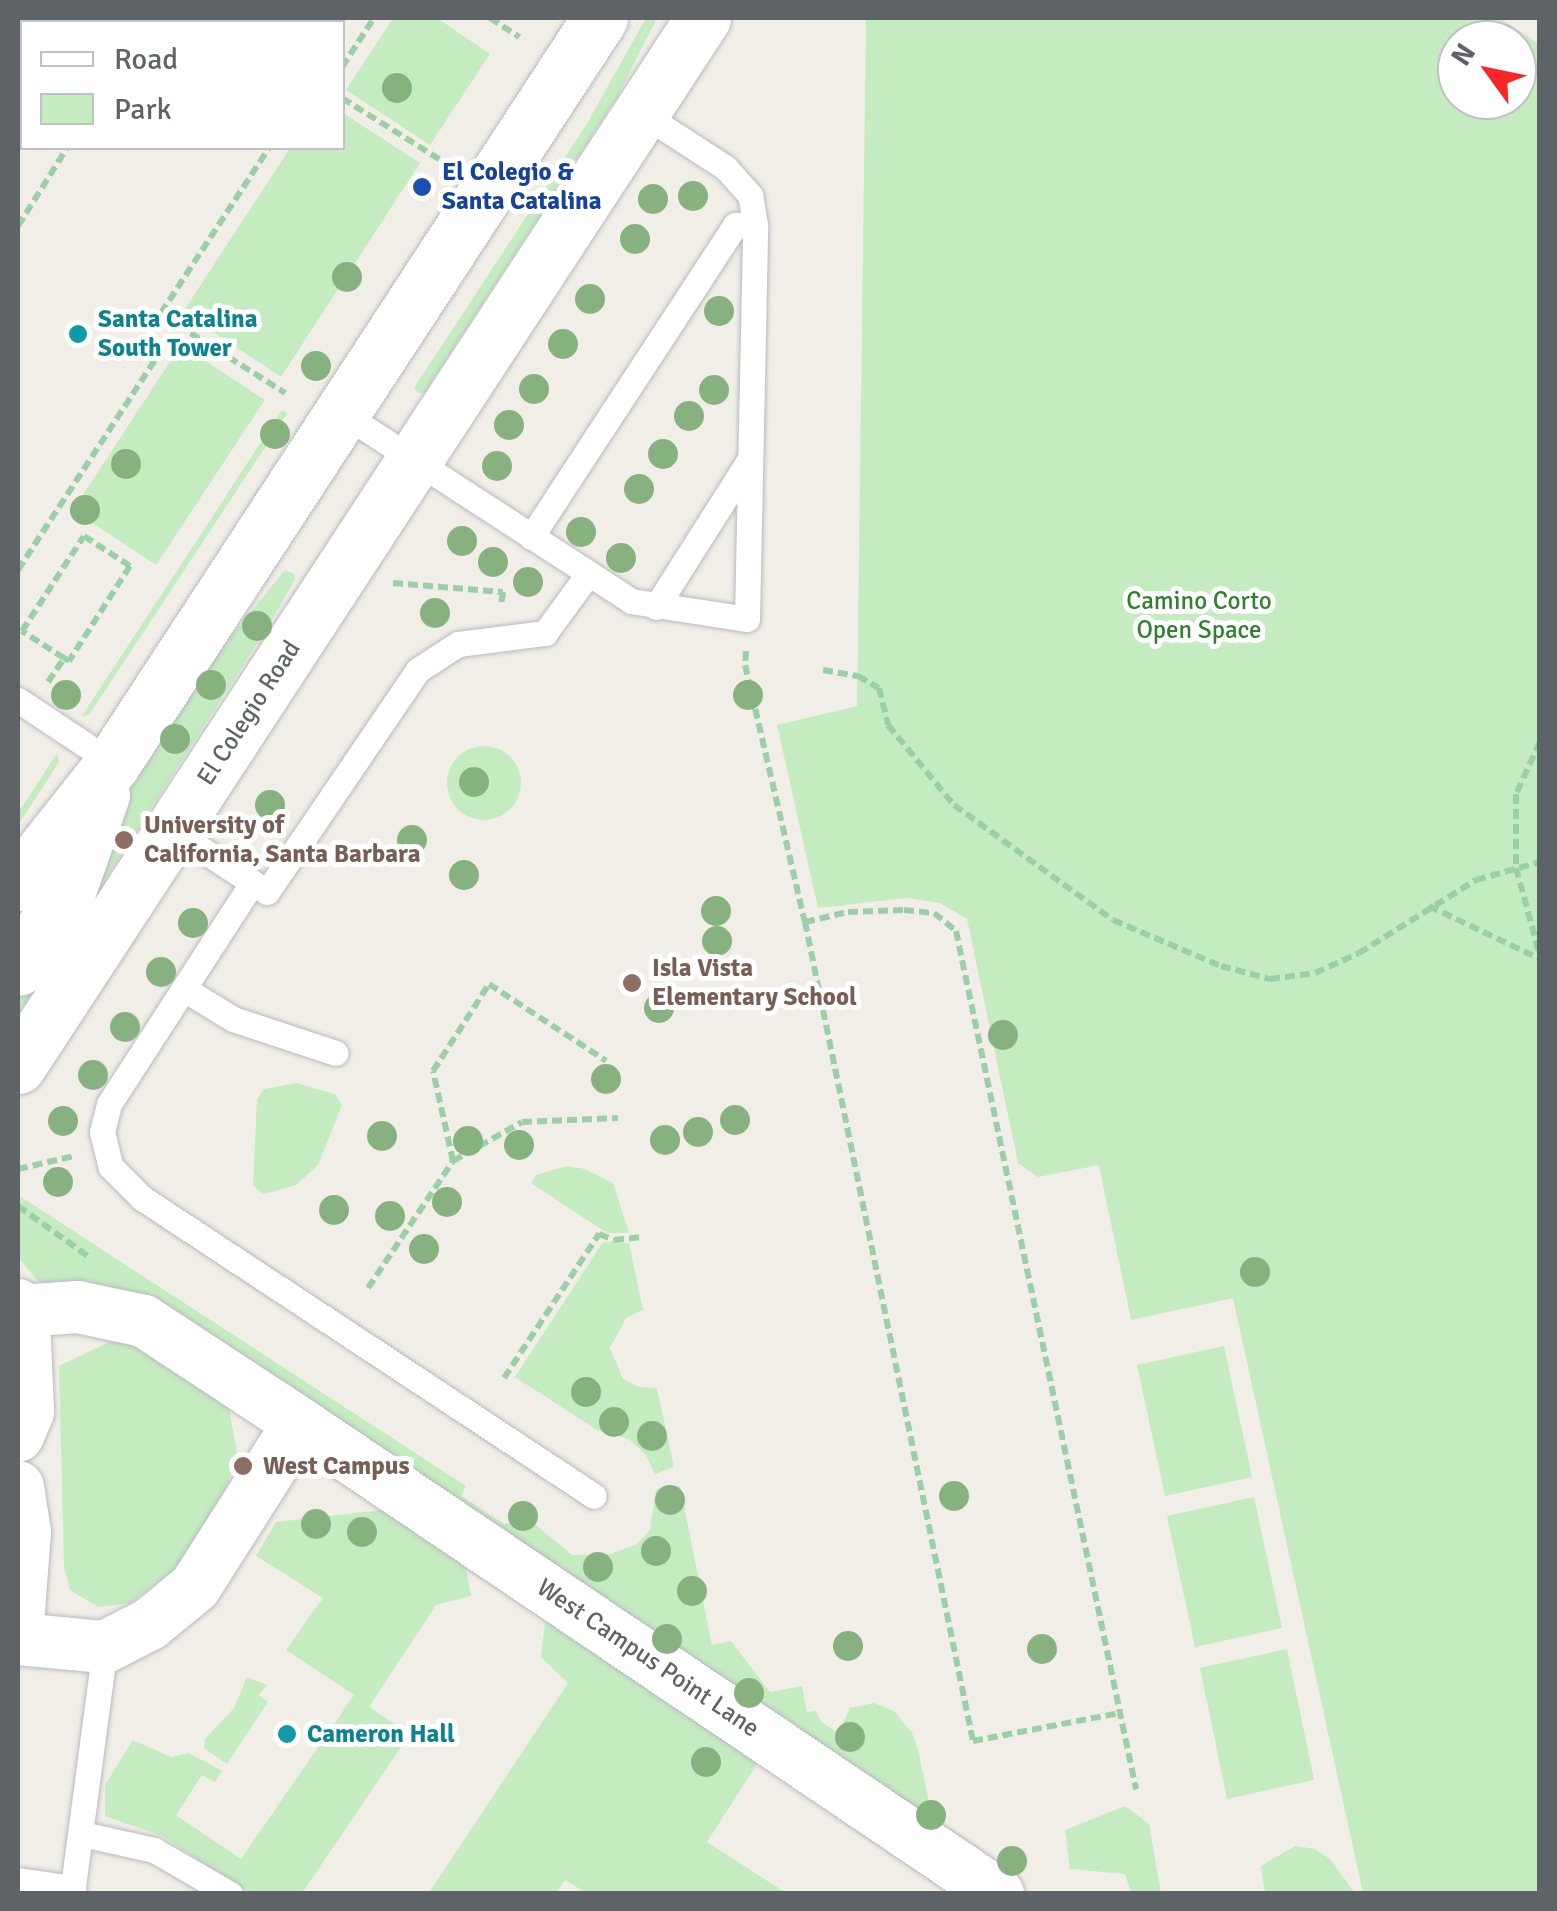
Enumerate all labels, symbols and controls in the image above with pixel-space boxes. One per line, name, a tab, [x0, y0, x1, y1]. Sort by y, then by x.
legend	[20, 20, 345, 150]
north arrow	[1437, 20, 1537, 120]
text: N	[1444, 37, 1483, 72]
text: Road	[114, 41, 178, 78]
text: Park	[114, 91, 172, 128]
place label: El Colegio & Santa Catalina	[442, 158, 602, 217]
marker: El Colegio & Santa Catalina	[411, 176, 433, 198]
place label: Santa Catalina South Tower	[98, 305, 258, 364]
marker: Santa Catalina South Tower	[67, 323, 89, 345]
park label: Camino Corto Open Space	[1126, 587, 1272, 646]
street label: El Colegio Road	[191, 635, 307, 791]
place label: University of California, Santa Barbara	[144, 811, 421, 870]
marker: University of California, Santa Barbara	[113, 829, 135, 851]
place label: Isla Vista Elementary School	[652, 954, 857, 1013]
marker: Isla Vista Elementary School	[621, 972, 643, 994]
place label: West Campus	[263, 1451, 409, 1481]
marker: West Campus	[232, 1455, 254, 1477]
street label: West Campus Point Lane	[531, 1572, 765, 1744]
place label: Cameron Hall	[307, 1719, 455, 1749]
marker: Cameron Hall	[276, 1723, 298, 1745]

